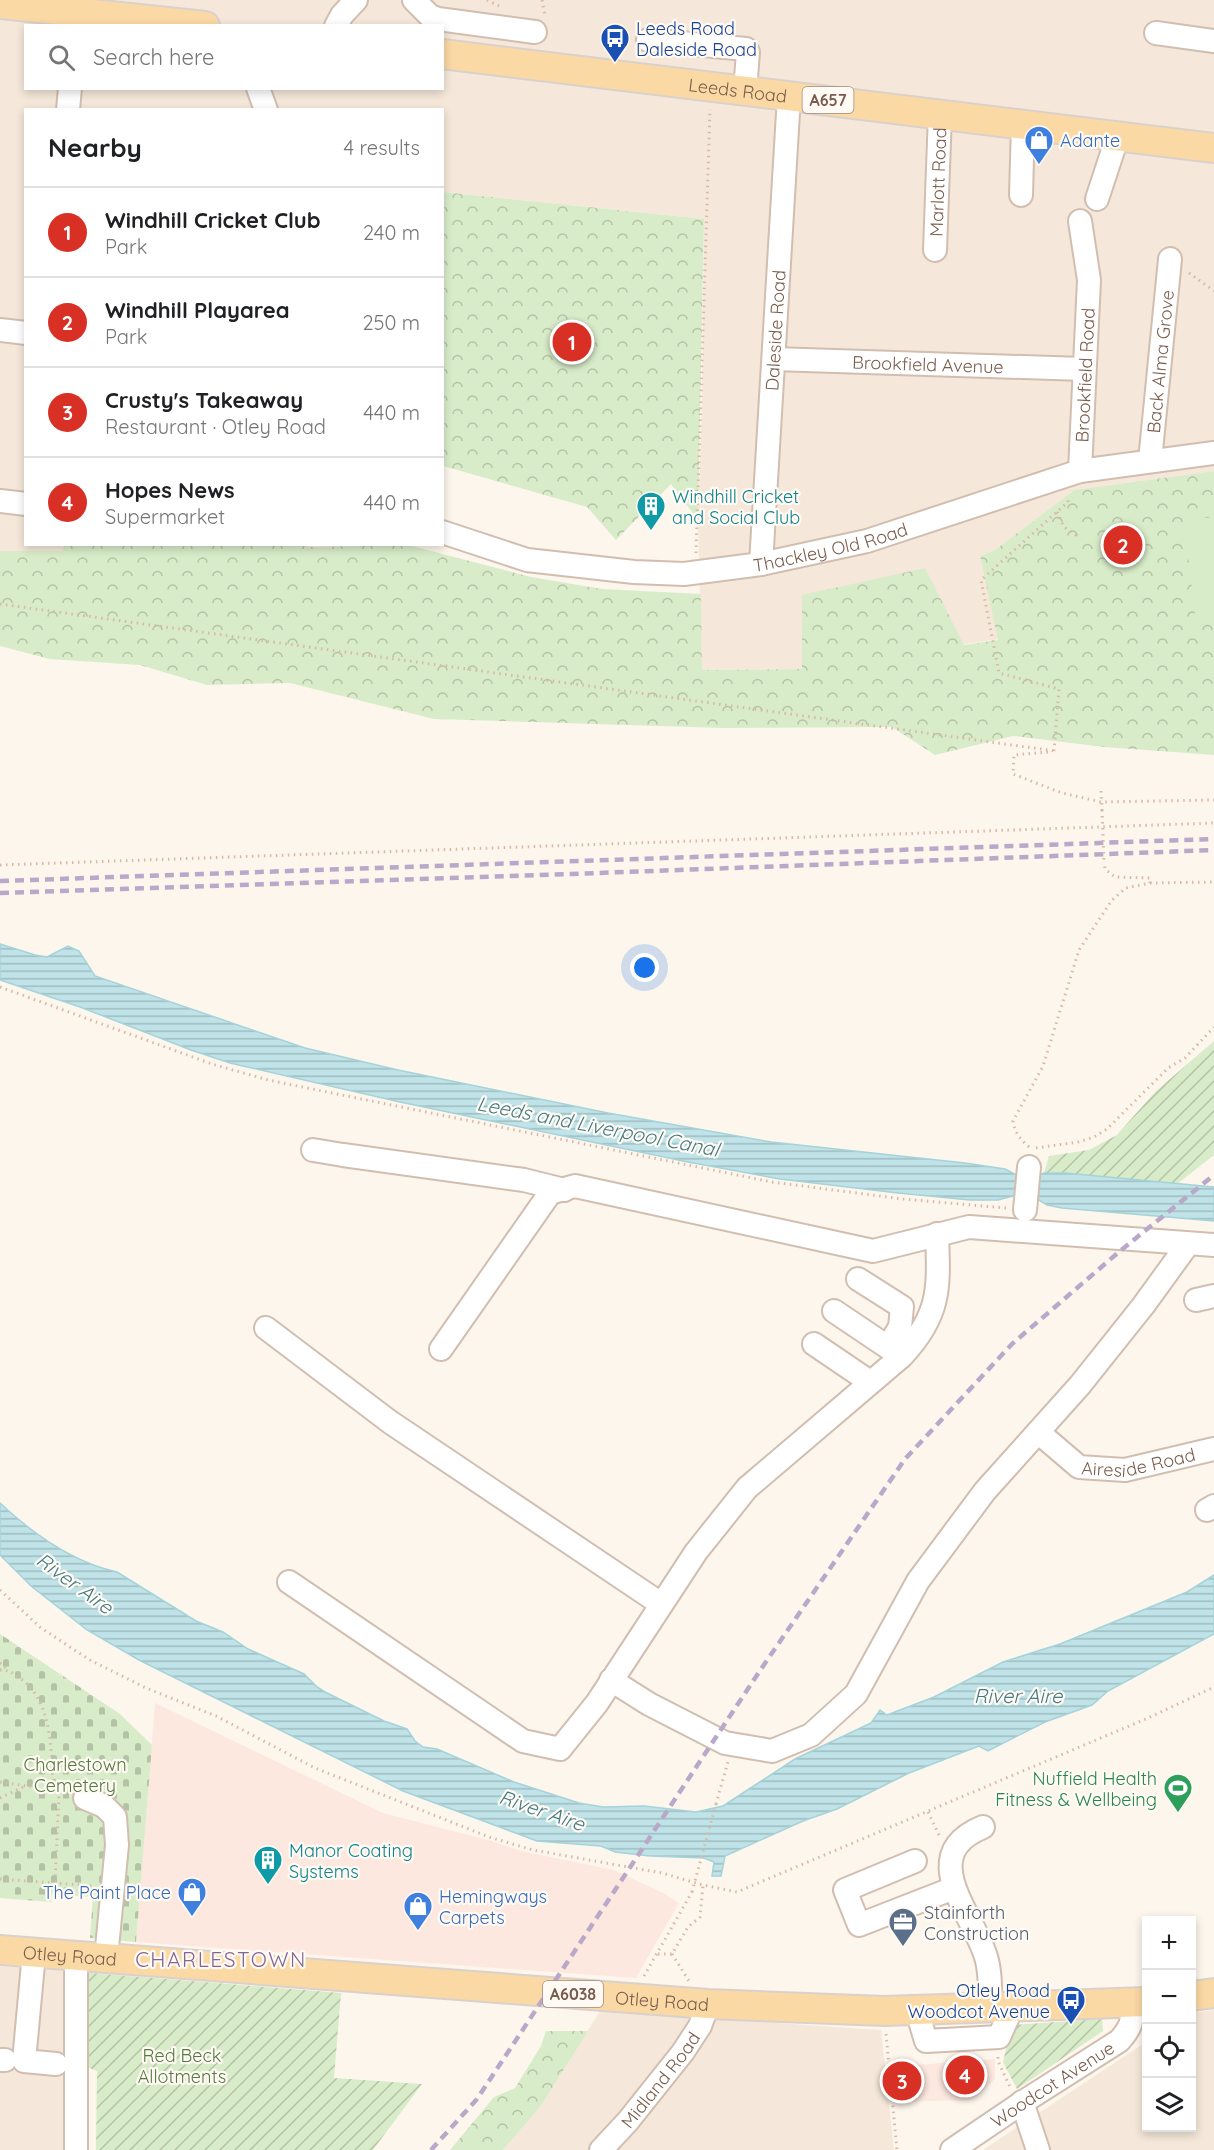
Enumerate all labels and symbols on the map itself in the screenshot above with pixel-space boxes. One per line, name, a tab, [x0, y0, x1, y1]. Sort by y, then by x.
place label: Leeds Road Daleside Road	[636, 17, 757, 61]
bus stop icon: Leeds Road Daleside Road	[599, 22, 631, 64]
street label: Leeds Road	[687, 73, 788, 107]
road number: A657	[802, 87, 854, 113]
shop icon: Adante	[1023, 124, 1055, 166]
street label: Marlott Road	[924, 127, 951, 237]
place label: Adante	[1060, 129, 1120, 152]
street label: Daleside Road	[760, 269, 790, 392]
street label: Back Alma Grove	[1141, 289, 1178, 434]
street label: Brookfield Road	[1070, 307, 1099, 443]
pin: 1	[552, 320, 592, 364]
street label: Brookfield Avenue	[852, 350, 1004, 378]
place label: Windhill Cricket and Social Club	[672, 485, 800, 529]
building icon: Windhill Cricket and Social Club	[635, 490, 667, 532]
street label: Thackley Old Road	[752, 517, 910, 576]
pin: 2	[1104, 522, 1142, 568]
your location	[630, 953, 659, 982]
water label: Leeds and Liverpool Canal	[475, 1090, 723, 1162]
street label: Aireside Road	[1081, 1442, 1197, 1482]
water label: River Aire	[32, 1547, 119, 1620]
water label: River Aire	[974, 1683, 1063, 1708]
park label: Charlestown Cemetery	[23, 1753, 127, 1797]
place label: Nuffield Health Fitness & Wellbeing	[995, 1767, 1157, 1811]
sports icon: Nuffield Health Fitness & Wellbeing	[1162, 1772, 1194, 1814]
water label: River Aire	[496, 1784, 589, 1836]
place label: Manor Coating Systems	[289, 1839, 413, 1883]
building icon: Manor Coating Systems	[252, 1844, 284, 1886]
shop icon: The Paint Place	[176, 1876, 208, 1918]
place label: The Paint Place	[43, 1881, 171, 1904]
place label: Hemingways Carpets	[439, 1885, 547, 1929]
shop icon: Hemingways Carpets	[402, 1890, 434, 1932]
place label: Stainforth Construction	[924, 1901, 1029, 1945]
office icon: Stainforth Construction	[887, 1906, 919, 1948]
street label: Otley Road	[22, 1940, 117, 1970]
district label: CHARLESTOWN	[135, 1946, 307, 1972]
place label: Otley Road Woodcot Avenue	[907, 1979, 1050, 2023]
road number: A6038	[543, 1981, 603, 2007]
bus stop icon: Otley Road Woodcot Avenue	[1055, 1984, 1087, 2026]
street label: Otley Road	[614, 1985, 710, 2016]
street label: Midland Road	[616, 2027, 705, 2132]
street label: Woodcot Avenue	[986, 2036, 1118, 2132]
park label: Red Beck Allotments	[138, 2044, 226, 2088]
pin: 4	[946, 2052, 984, 2098]
pin: 3	[882, 2058, 922, 2104]

